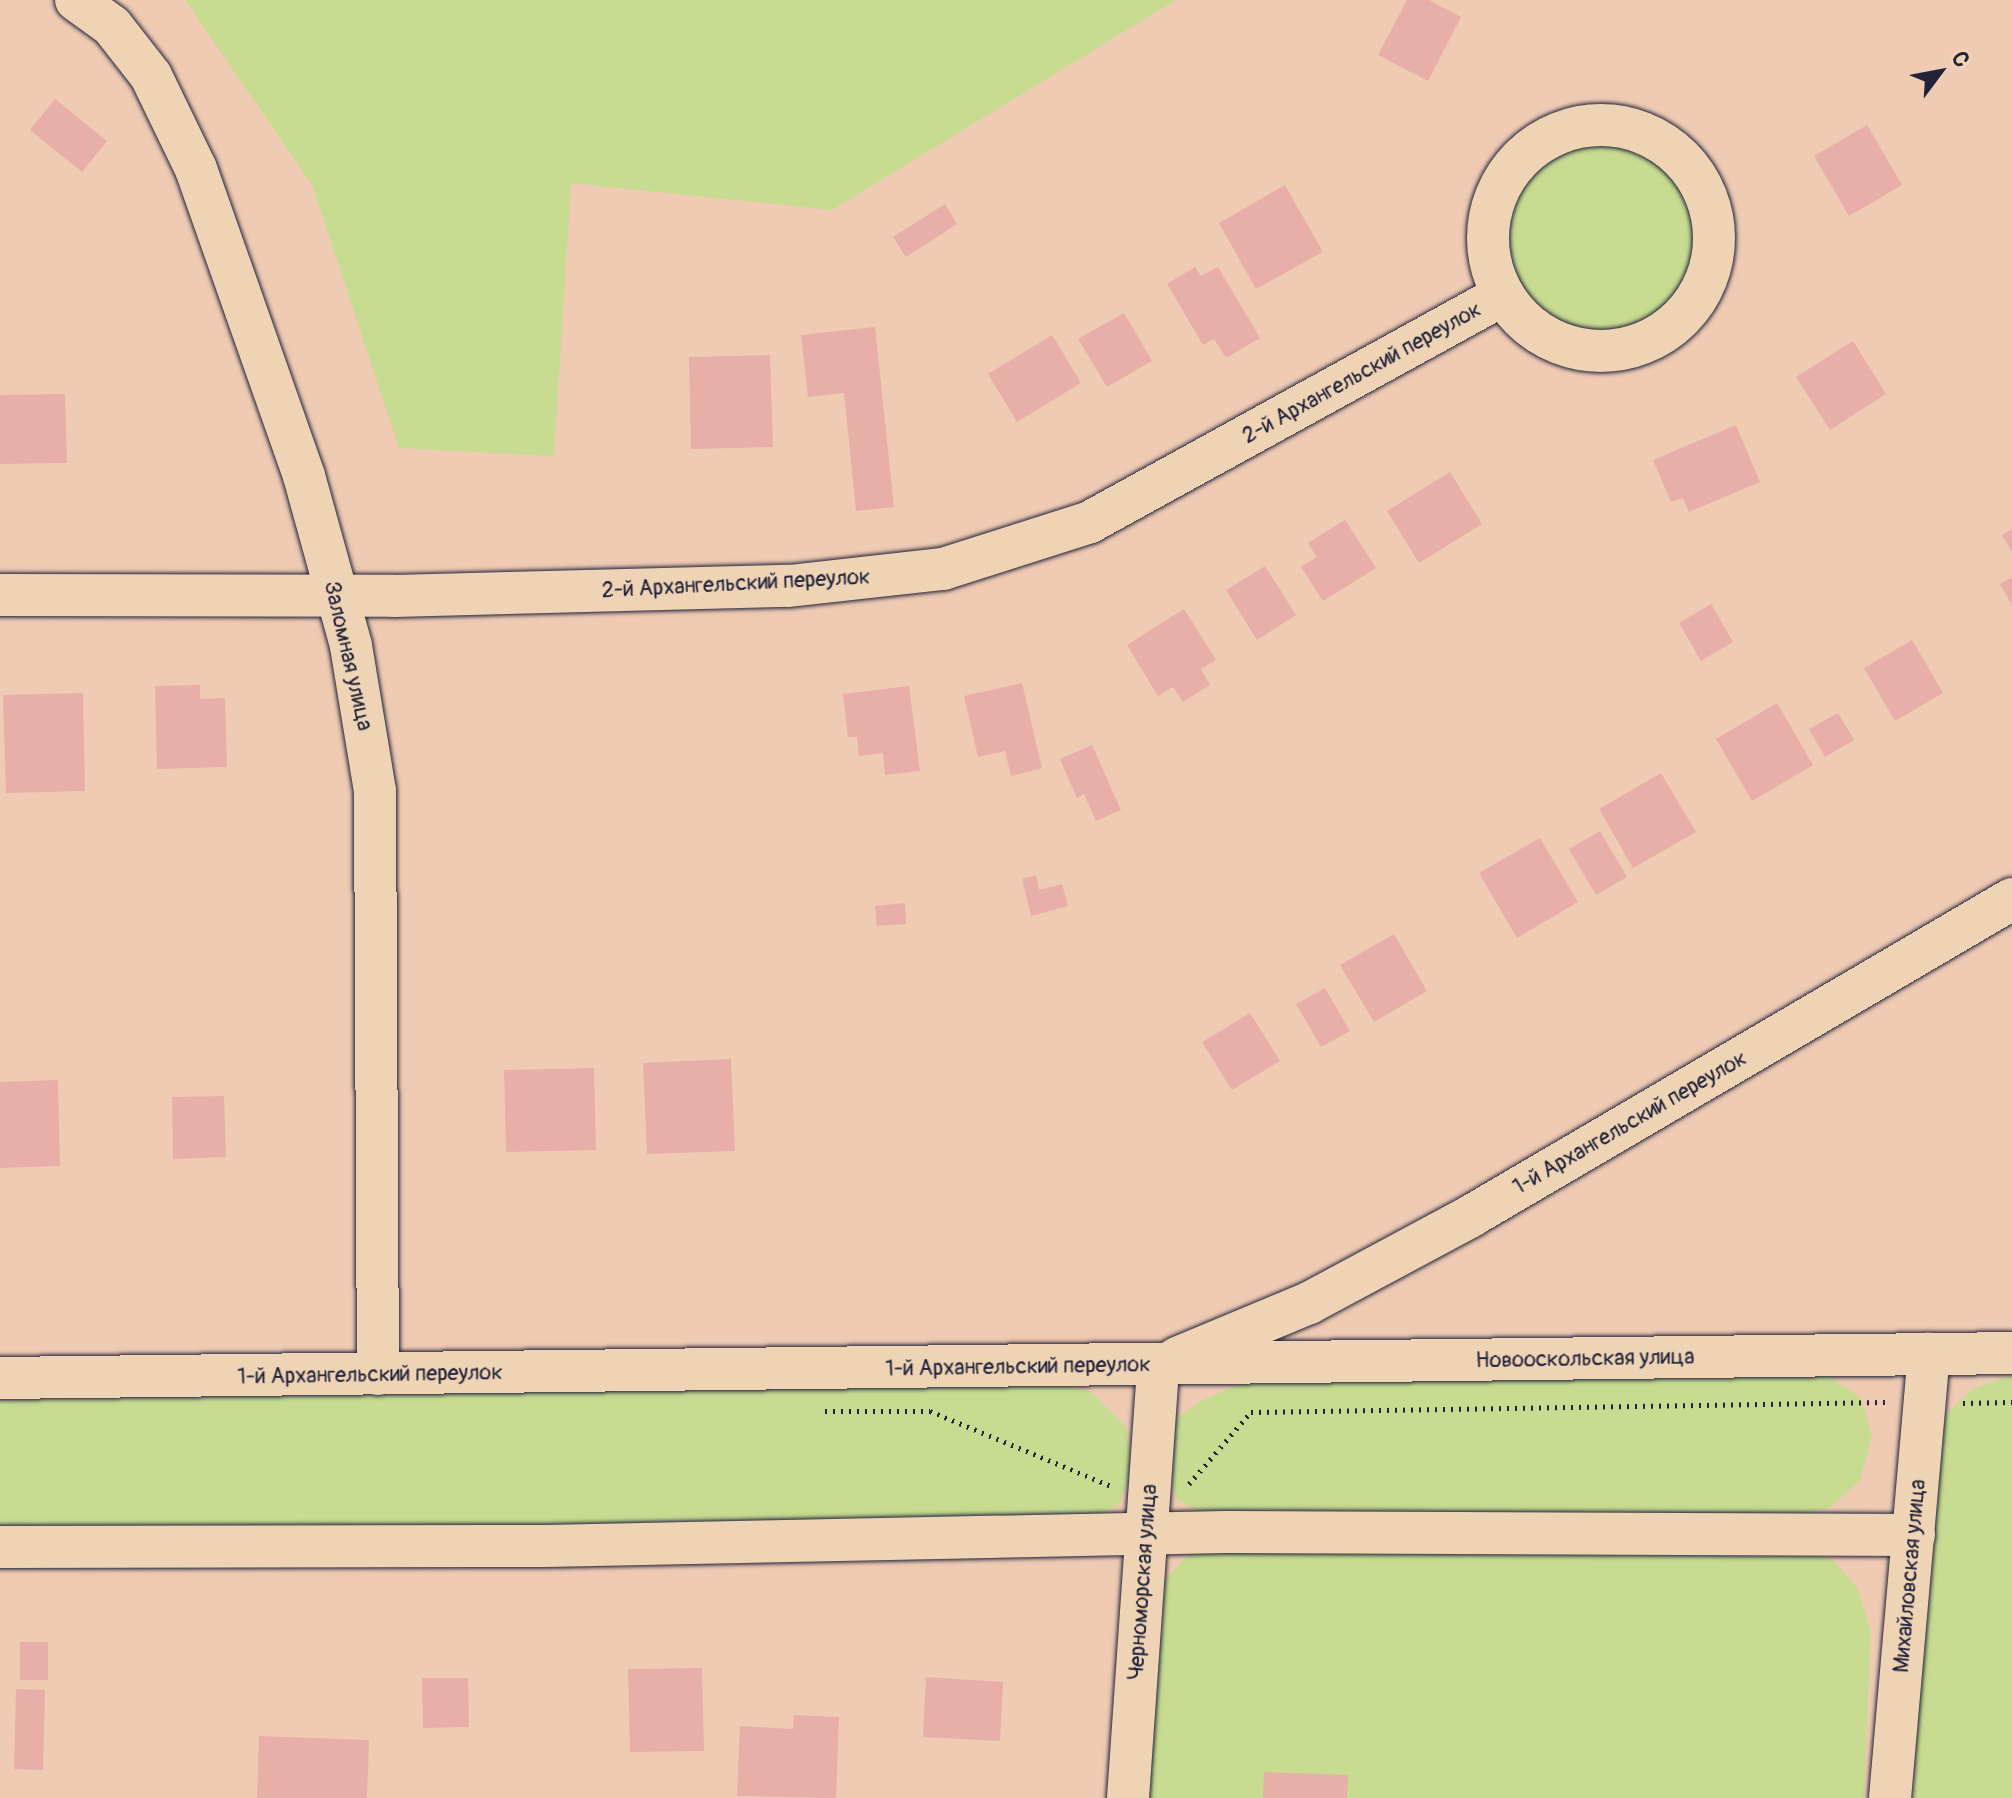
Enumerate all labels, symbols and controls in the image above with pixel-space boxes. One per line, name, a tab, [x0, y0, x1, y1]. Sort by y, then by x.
north arrow	[1900, 32, 1980, 112]
text: С	[1945, 46, 1976, 72]
street label: 2-й Архангельский переулок	[1238, 296, 1486, 450]
street label: 2-й Архангельский переулок	[601, 564, 871, 604]
street label: Заломная улица	[318, 579, 378, 733]
street label: 1-й Архангельский переулок	[1509, 1045, 1751, 1201]
street label: Новооскольская улица	[1475, 1344, 1695, 1374]
street label: 1-й Архангельский переулок	[885, 1351, 1151, 1383]
street label: 1-й Архангельский переулок	[237, 1359, 503, 1391]
street label: Михайловская улица	[1888, 1478, 1932, 1674]
street label: Черноморская улица	[1123, 1483, 1163, 1681]

